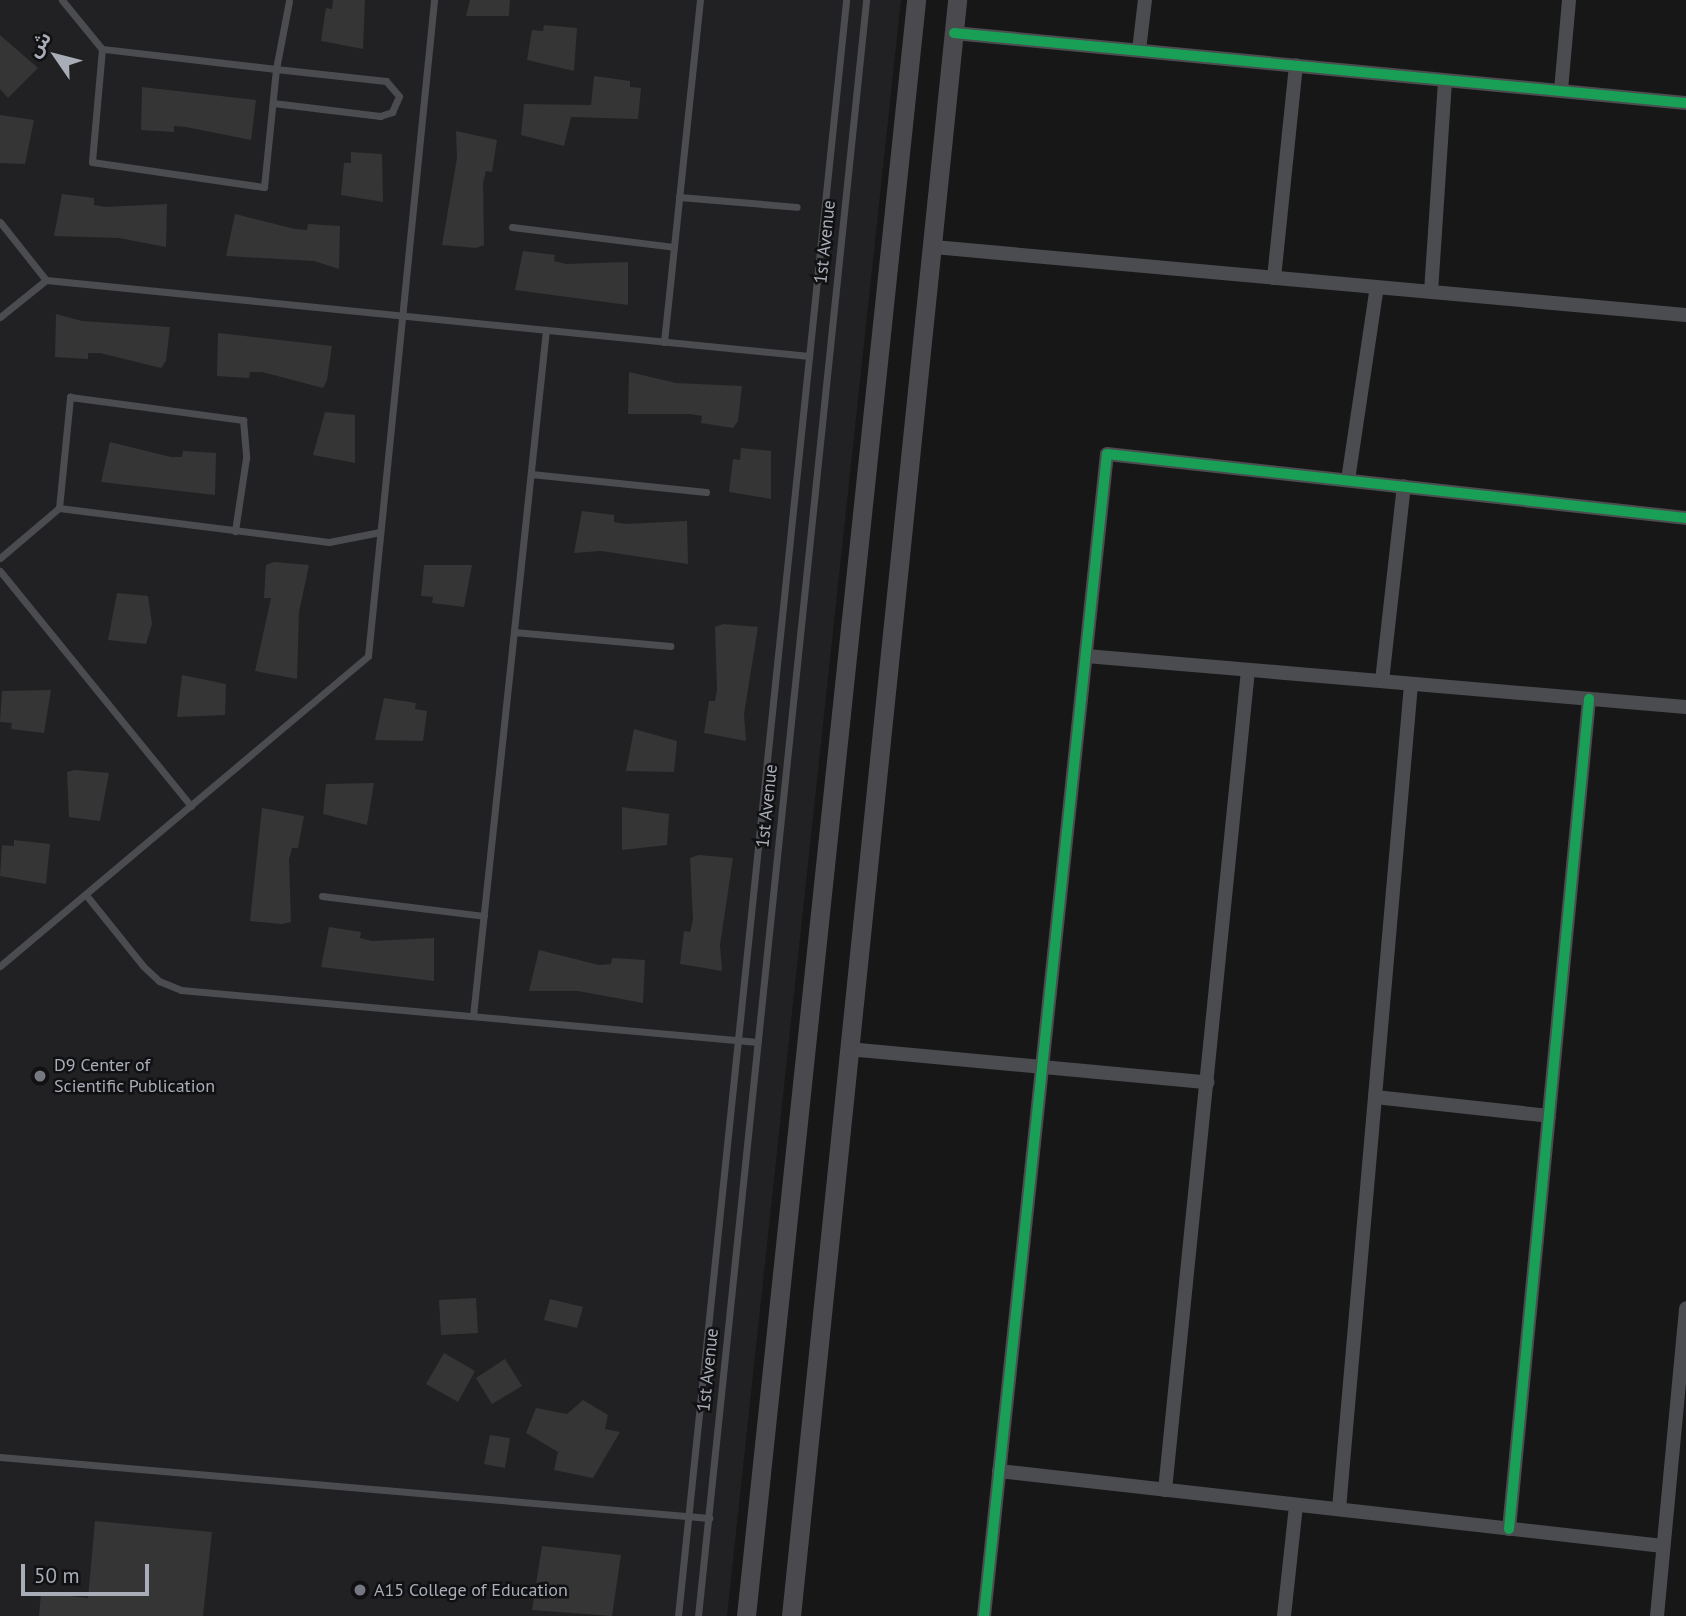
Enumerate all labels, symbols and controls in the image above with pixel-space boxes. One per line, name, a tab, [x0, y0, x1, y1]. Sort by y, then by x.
north arrow	[21, 21, 91, 91]
text: ش	[22, 26, 56, 61]
street label: 1st Avenue	[810, 199, 840, 285]
street label: 1st Avenue	[752, 763, 782, 849]
place label: D9 Center of Scientific Publication	[54, 1055, 215, 1098]
marker: D9 Center of Scientific Publication	[32, 1068, 48, 1084]
street label: 1st Avenue	[693, 1327, 723, 1413]
scale bar	[24, 1550, 152, 1594]
text: 50 m	[34, 1562, 80, 1589]
place label: A15 College of Education	[374, 1579, 568, 1601]
marker: A15 College of Education	[352, 1582, 368, 1598]

